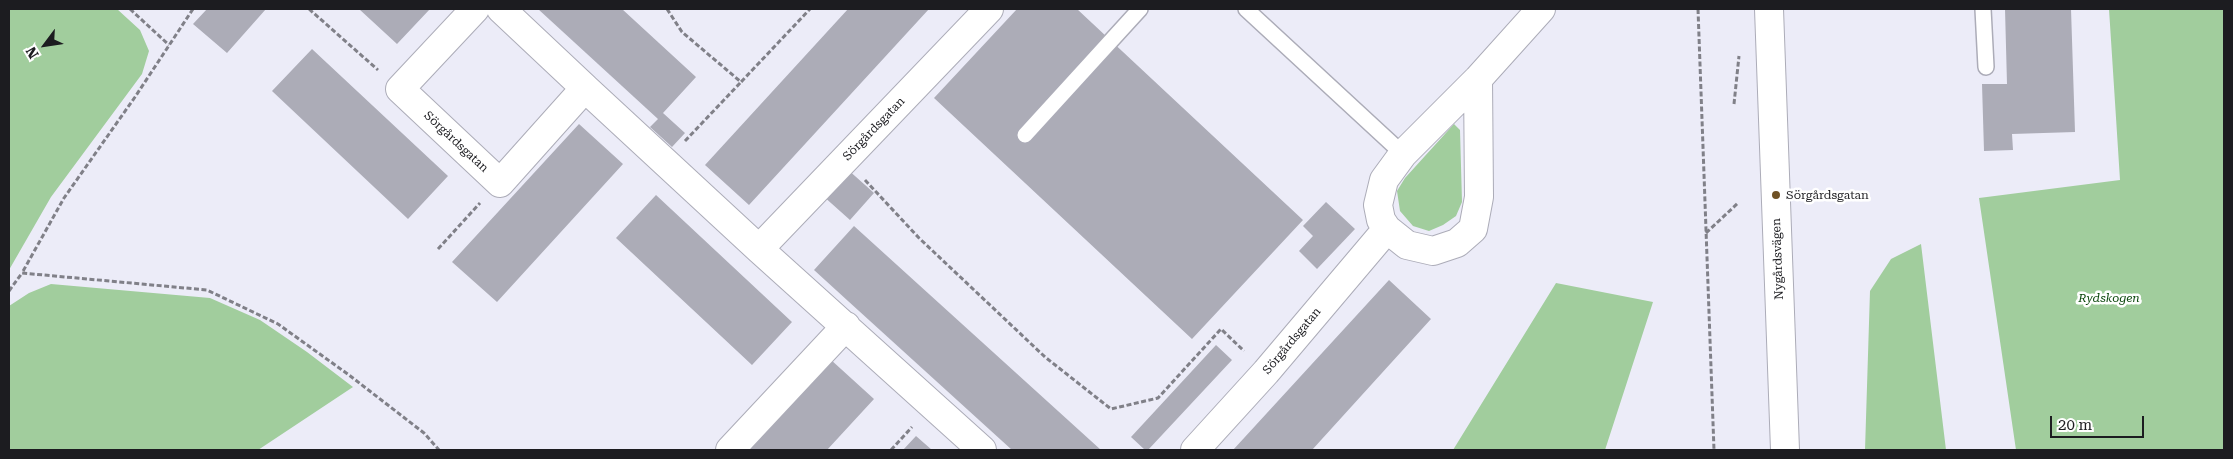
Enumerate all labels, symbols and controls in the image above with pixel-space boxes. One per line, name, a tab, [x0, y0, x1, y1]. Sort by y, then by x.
north arrow	[20, 20, 70, 70]
text: N	[23, 44, 42, 61]
street label: Sörgårdsgatan	[840, 94, 908, 164]
street label: Sörgårdsgatan	[421, 108, 491, 176]
place label: Sörgårdsgatan	[1786, 188, 1869, 202]
marker: Sörgårdsgatan	[1770, 189, 1782, 201]
street label: Nygårdsvägen	[1769, 218, 1787, 300]
park label: Rydskogen	[2078, 291, 2140, 305]
street label: Sörgårdsgatan	[1260, 305, 1324, 377]
scale bar	[2053, 406, 2147, 438]
text: 20 m	[2058, 416, 2092, 434]

